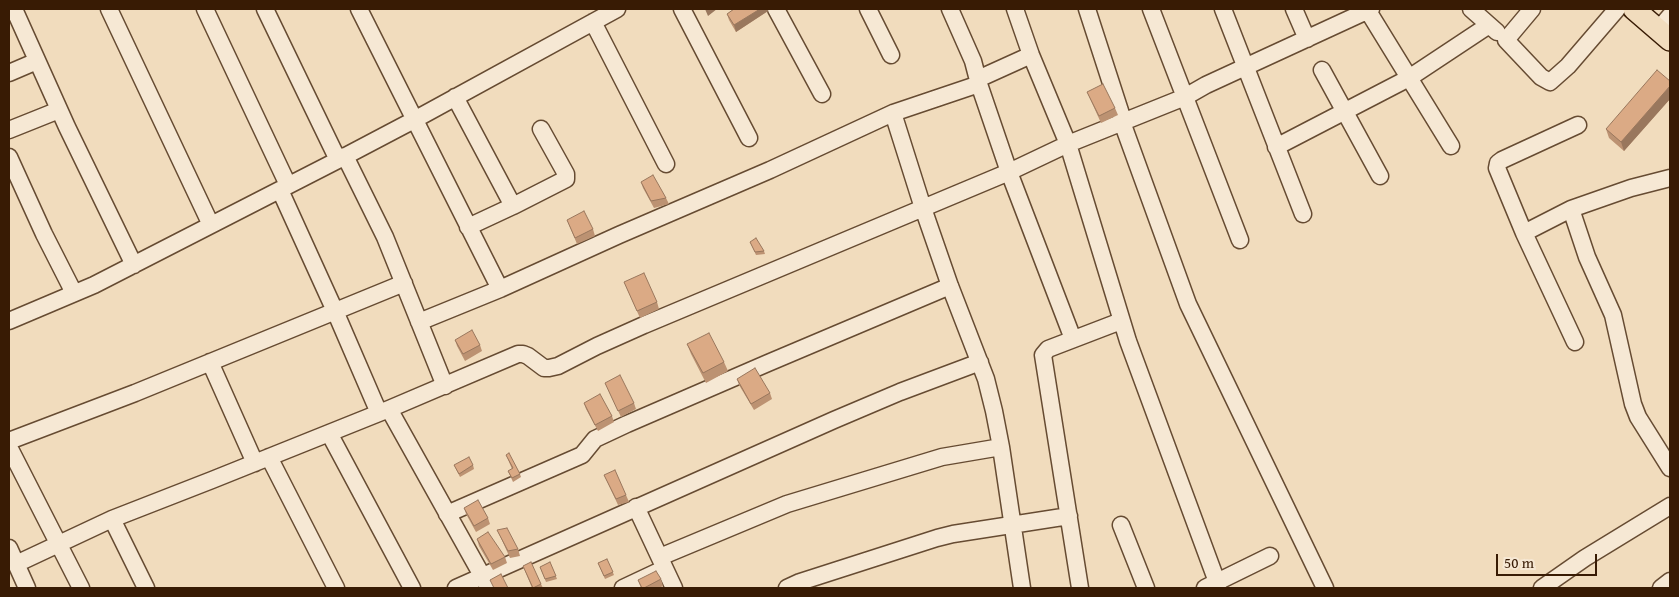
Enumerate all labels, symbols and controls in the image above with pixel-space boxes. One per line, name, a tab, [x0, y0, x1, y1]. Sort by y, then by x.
scale bar	[1499, 544, 1600, 576]
text: 50 m	[1504, 552, 1534, 573]

